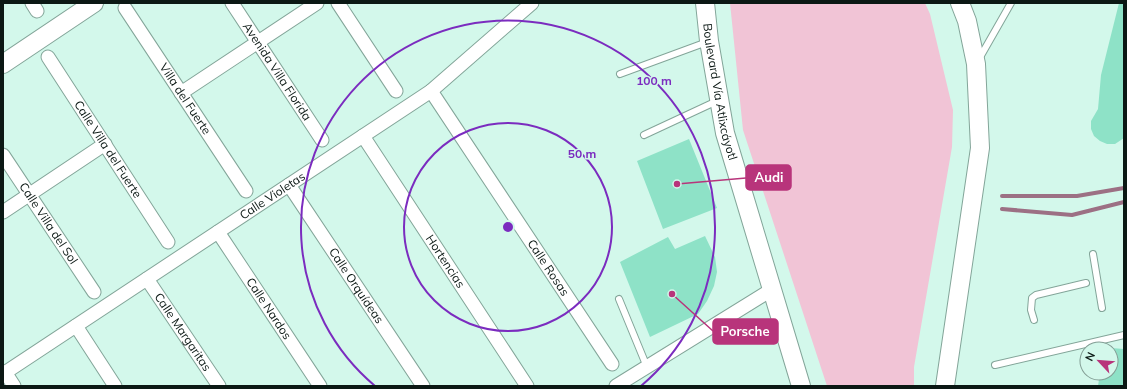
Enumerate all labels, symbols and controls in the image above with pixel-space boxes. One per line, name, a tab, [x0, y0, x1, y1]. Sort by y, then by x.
street label: Avenida Villa Florida	[240, 19, 315, 123]
street label: Boulevard Vía Atlixcáyotl	[700, 22, 741, 162]
street label: Villa del Fuerte	[157, 60, 215, 137]
text: 100 m	[636, 73, 672, 88]
street label: Calle Villa del Fuerte	[71, 97, 145, 201]
text: 50 m	[568, 146, 596, 161]
callout: Audi	[746, 165, 791, 190]
street label: Calle Violetas	[237, 168, 308, 223]
text: Audi	[755, 169, 783, 185]
street label: Calle Villa del Sol	[16, 179, 81, 267]
centre of rings	[501, 220, 515, 234]
street label: Hortencias	[423, 232, 469, 291]
street label: Calle Rosas	[524, 236, 573, 299]
street label: Calle Orquídeas	[326, 245, 387, 326]
street label: Calle Nardos	[243, 275, 295, 342]
street label: Calle Margaritas	[151, 290, 215, 374]
callout: Porsche	[713, 319, 778, 344]
text: Porsche	[720, 323, 770, 339]
north arrow	[1079, 341, 1119, 381]
text: N	[1082, 350, 1098, 363]

